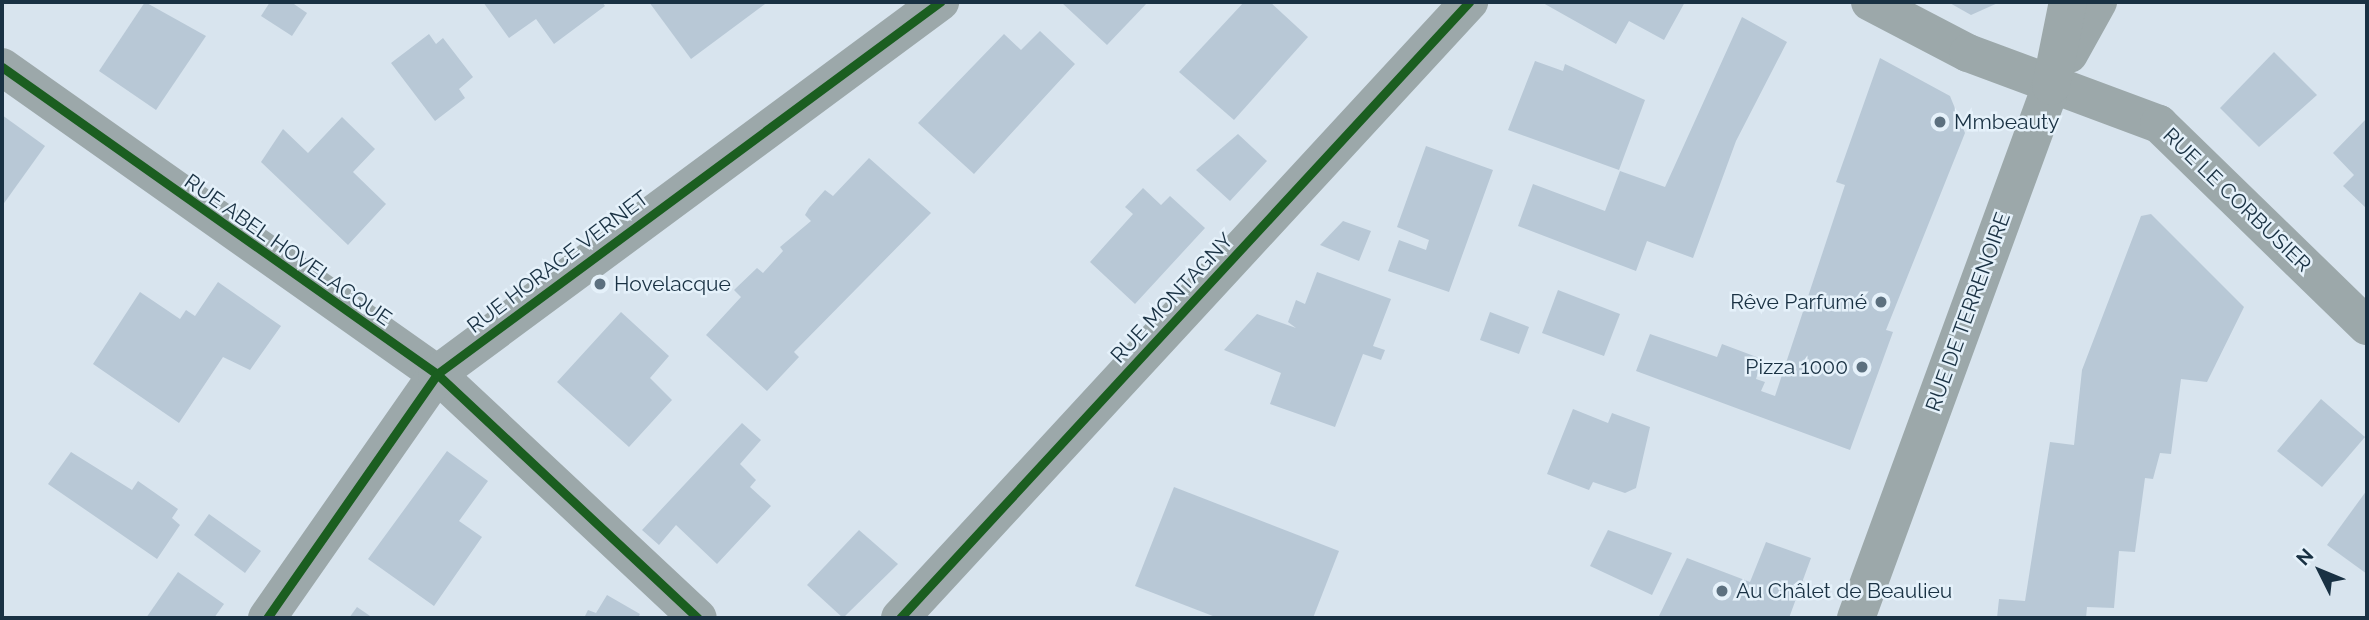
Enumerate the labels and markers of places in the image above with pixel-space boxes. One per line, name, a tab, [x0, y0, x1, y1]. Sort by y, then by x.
place label: Mmbeauty	[1954, 109, 2059, 135]
marker: Mmbeauty	[1932, 114, 1948, 130]
place label: Hovelacque	[614, 271, 731, 297]
marker: Hovelacque	[592, 276, 608, 292]
place label: Rêve Parfumé	[1730, 289, 1867, 315]
marker: Rêve Parfumé	[1873, 294, 1889, 310]
place label: Pizza 1000	[1745, 354, 1848, 380]
marker: Pizza 1000	[1854, 359, 1870, 375]
place label: Au Châlet de Beaulieu	[1736, 578, 1952, 604]
marker: Au Châlet de Beaulieu	[1714, 583, 1730, 599]

